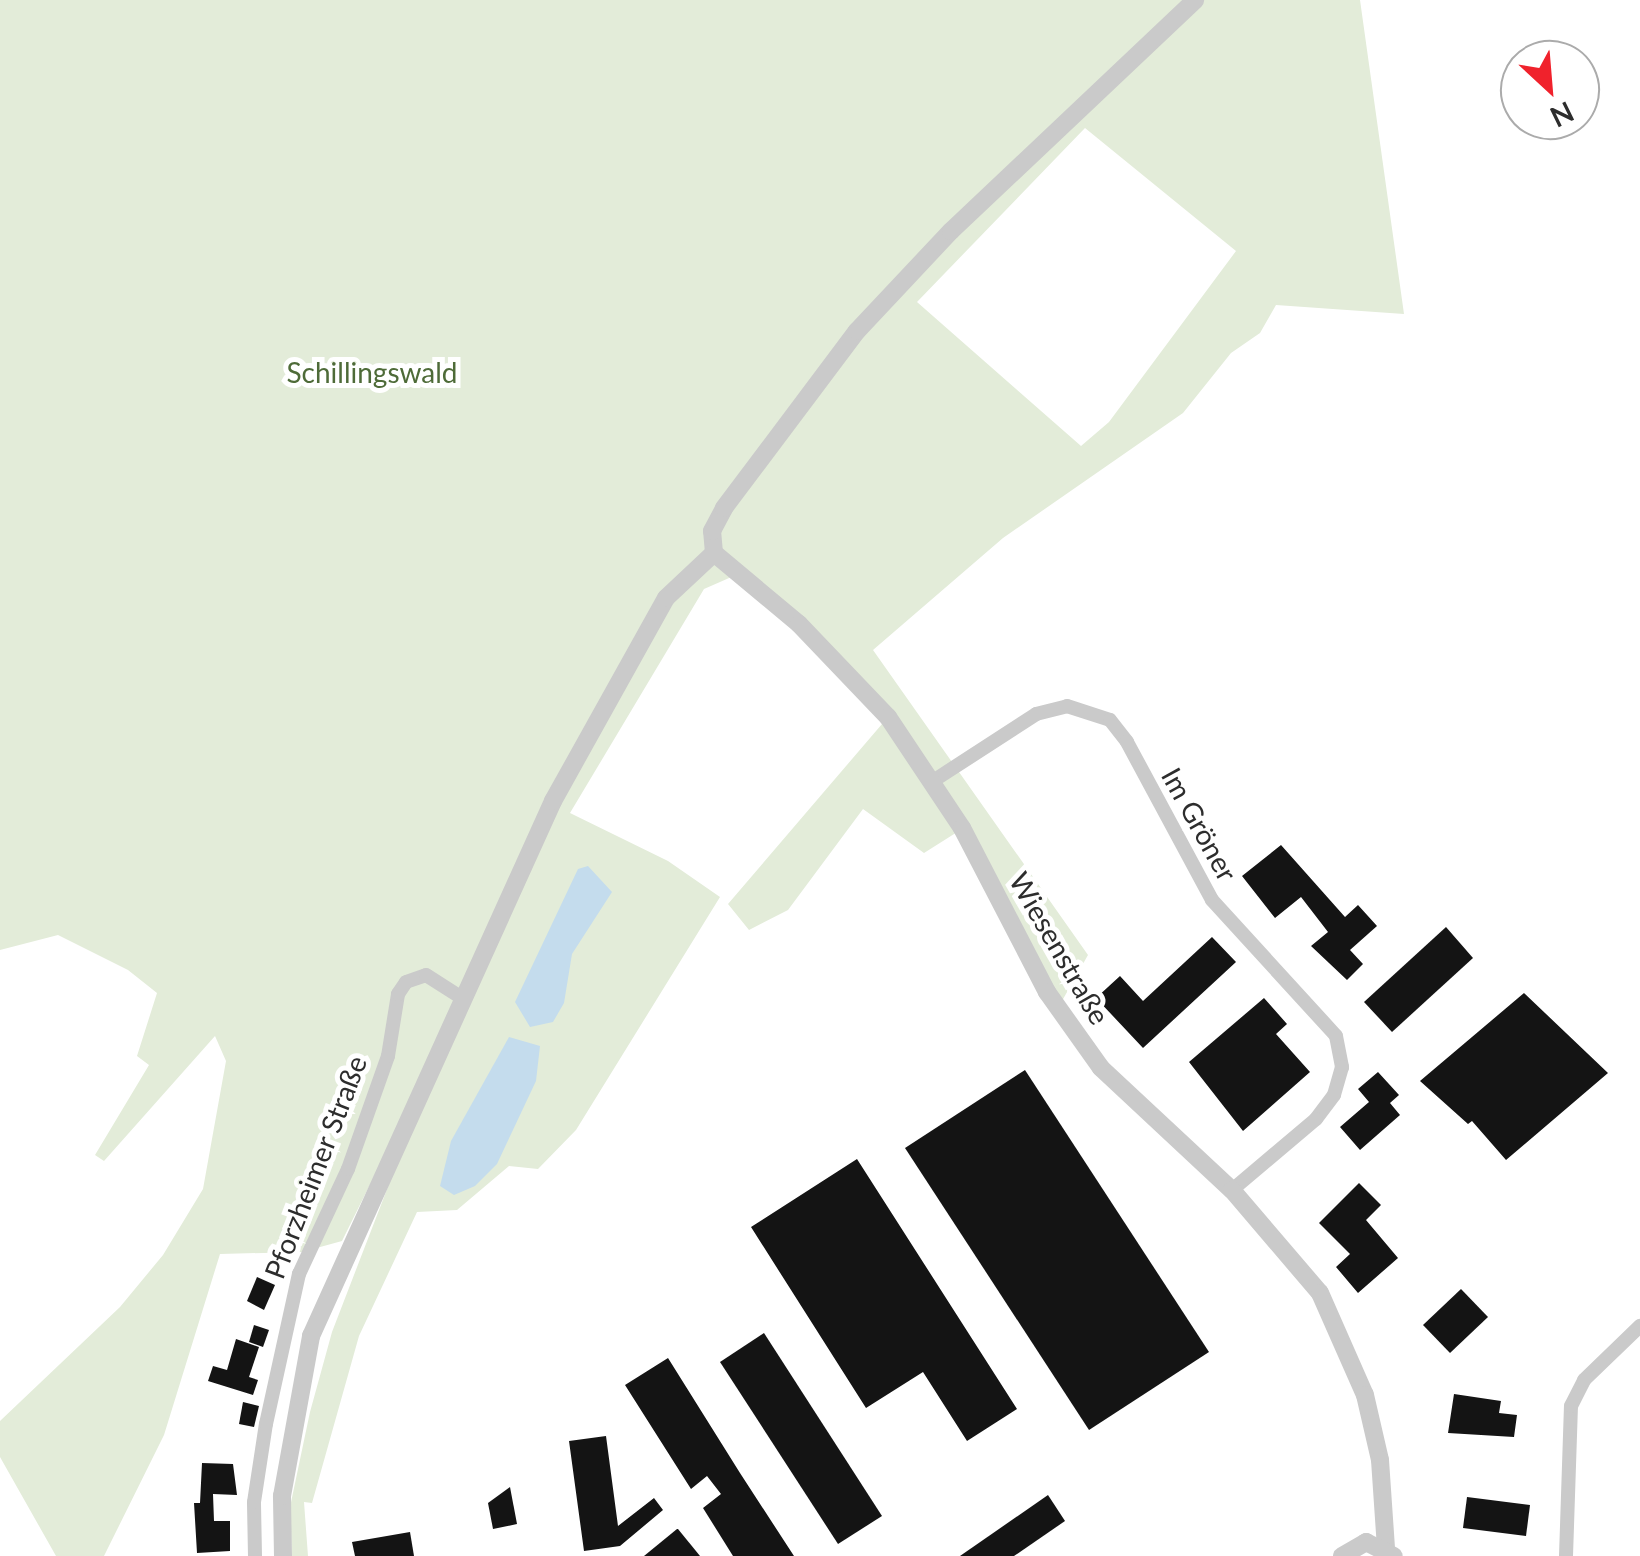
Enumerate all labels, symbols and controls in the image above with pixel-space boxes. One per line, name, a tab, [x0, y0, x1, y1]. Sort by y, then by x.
north arrow	[1500, 40, 1600, 140]
text: N	[1545, 95, 1579, 135]
park label: Schillingswald	[286, 355, 458, 389]
street label: Im Gröner	[1155, 762, 1245, 886]
street label: Wiesenstraße	[1003, 866, 1117, 1030]
street label: Pforzheimer Straße	[257, 1050, 373, 1284]

